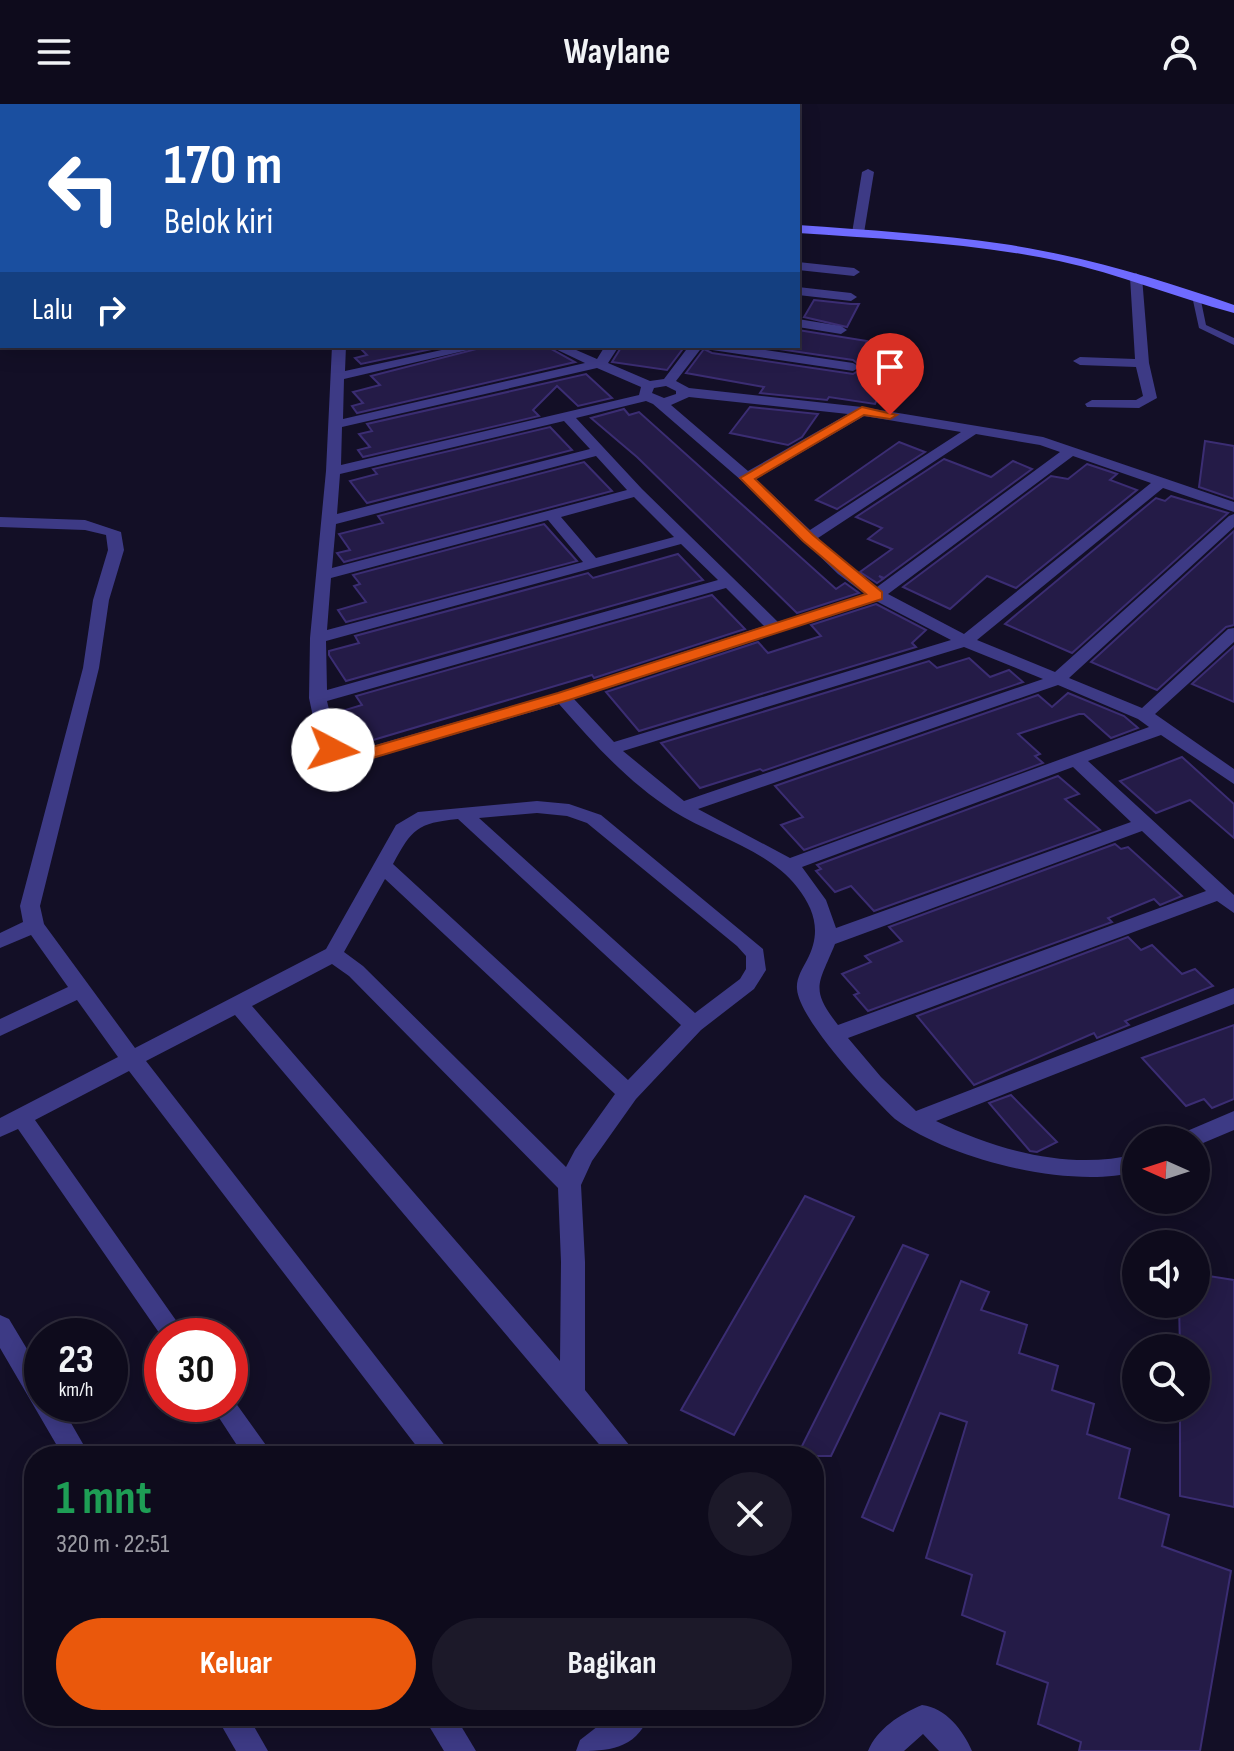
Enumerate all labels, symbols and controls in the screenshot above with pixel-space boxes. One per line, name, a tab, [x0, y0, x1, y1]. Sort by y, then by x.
icon: menu	[32, 30, 76, 74]
icon: person	[1158, 30, 1202, 74]
text: Waylane	[564, 31, 670, 74]
text: 170 m	[164, 133, 282, 200]
icon: left	[32, 136, 136, 240]
text: Belok kiri	[164, 201, 273, 244]
icon: right	[89, 288, 133, 332]
text: Lalu	[32, 292, 73, 328]
pin	[856, 333, 924, 415]
icon: arrive	[868, 345, 912, 389]
position arrow	[291, 708, 375, 792]
north arrow	[1122, 1126, 1210, 1214]
map controls	[1122, 1126, 1210, 1422]
button: sound	[1122, 1230, 1210, 1318]
speed limit sign: 30	[144, 1318, 248, 1422]
button: search	[1122, 1334, 1210, 1422]
text: 23	[58, 1336, 94, 1384]
text: km/h	[59, 1378, 93, 1402]
text: 1 mnt	[56, 1470, 152, 1527]
button: close	[708, 1472, 792, 1556]
text: 320 m · 22:51	[56, 1529, 169, 1560]
button: Keluar	[56, 1618, 416, 1710]
button: Bagikan	[432, 1618, 792, 1710]

